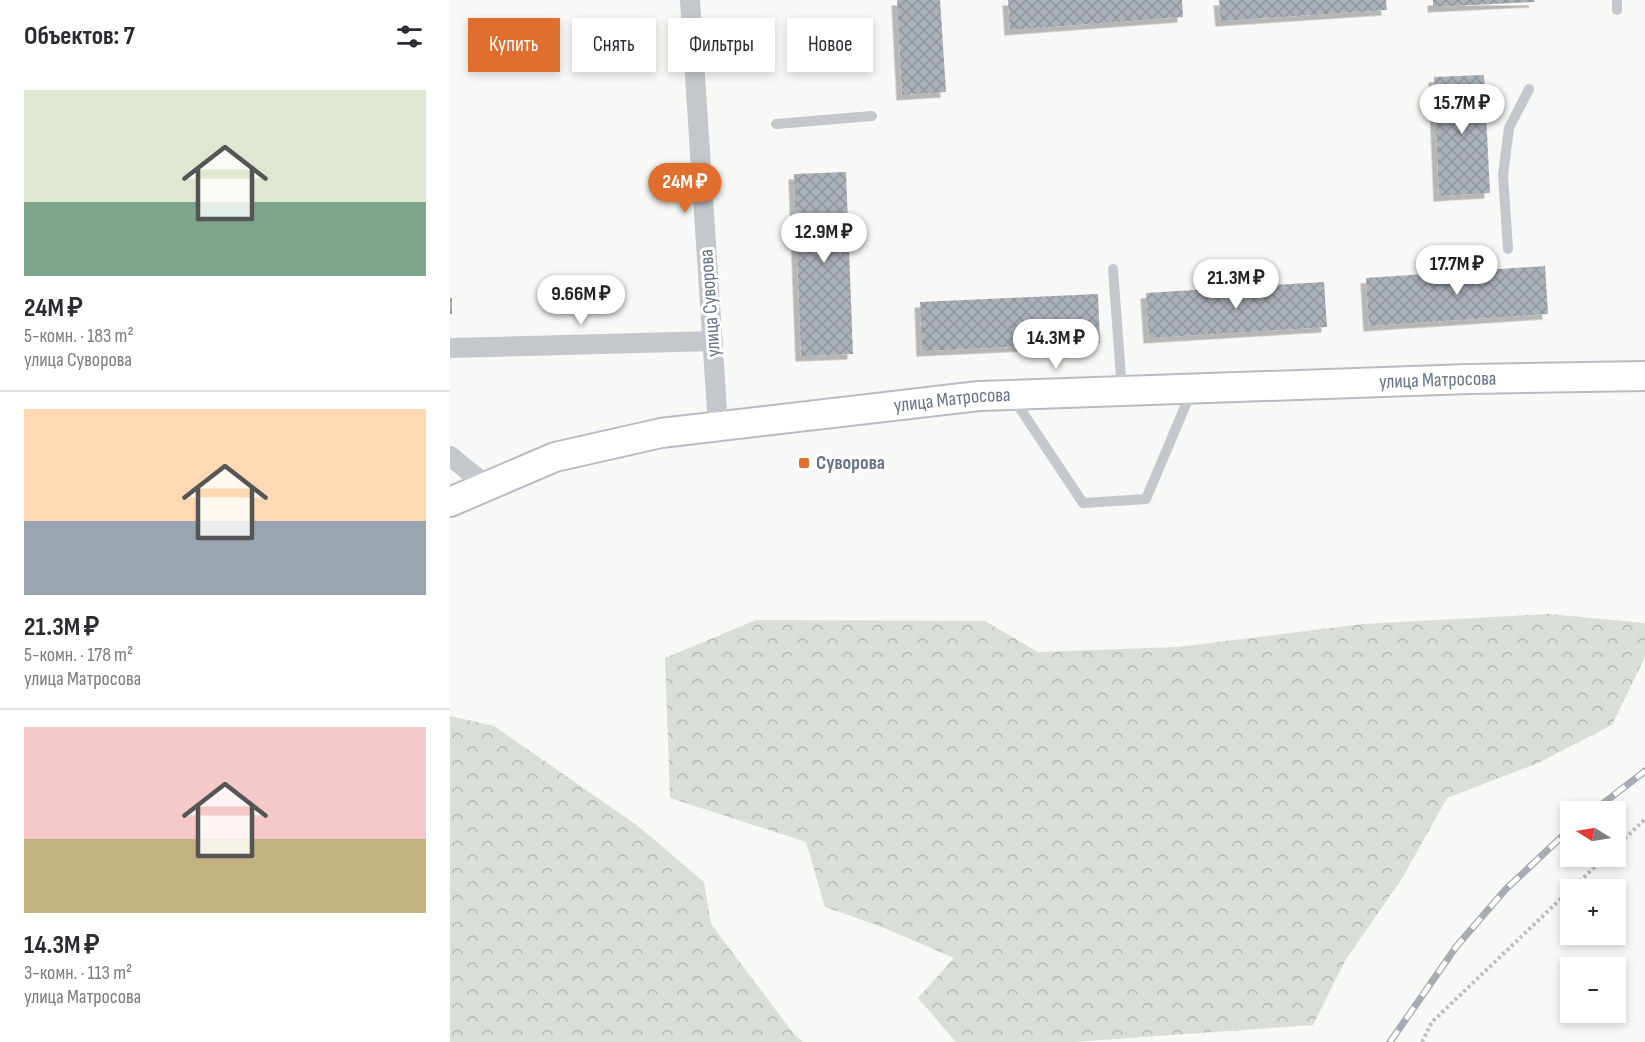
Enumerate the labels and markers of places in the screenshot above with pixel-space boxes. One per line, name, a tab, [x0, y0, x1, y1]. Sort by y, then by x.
pin: 15.7M ₽	[1407, 84, 1517, 135]
pin: 24M ₽	[643, 163, 727, 214]
pin: 12.9M ₽	[769, 213, 879, 264]
pin: 17.7M ₽	[1402, 245, 1512, 296]
pin: 21.3M ₽	[1181, 259, 1291, 310]
pin: 9.66M ₽	[526, 275, 636, 326]
pin: 14.3M ₽	[1001, 319, 1111, 370]
place label: Суворова	[816, 451, 885, 475]
marker: Суворова	[797, 456, 811, 470]

